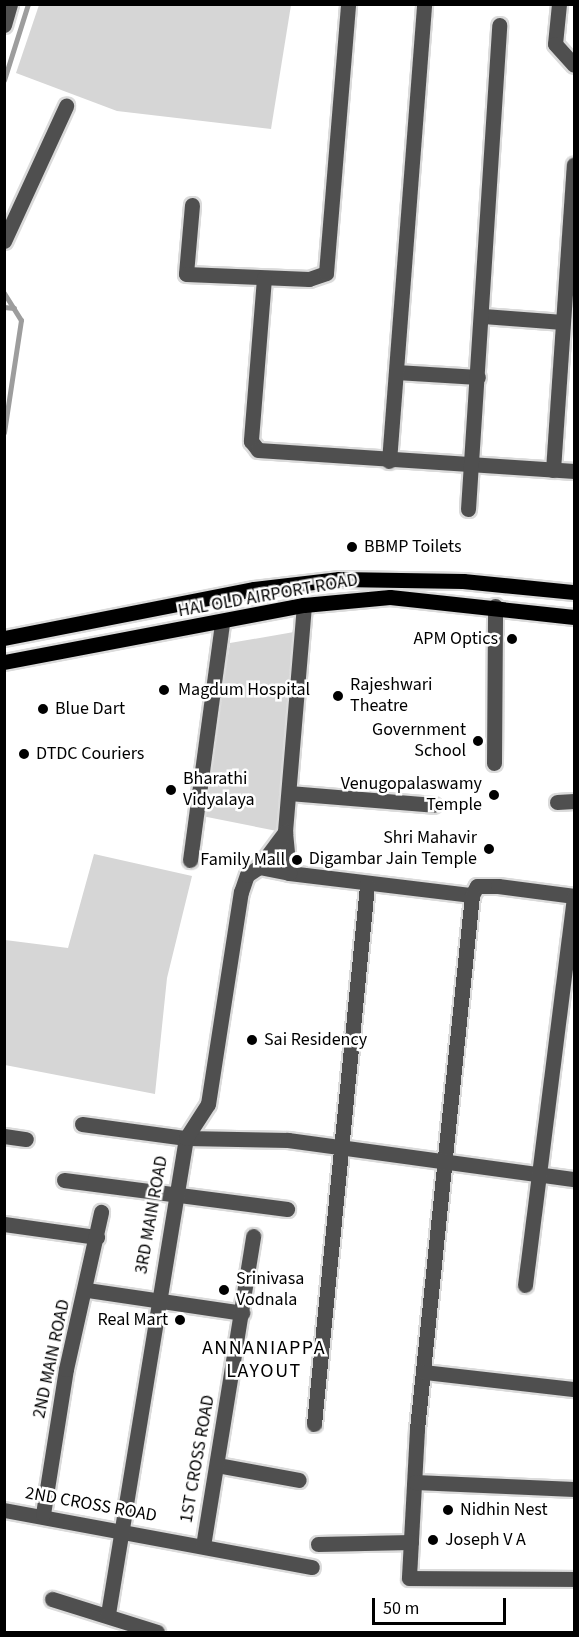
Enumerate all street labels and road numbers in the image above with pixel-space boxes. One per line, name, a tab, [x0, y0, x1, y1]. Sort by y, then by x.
street label: HAL OLD AIRPORT ROAD	[176, 570, 360, 622]
street label: 3RD MAIN ROAD	[131, 1154, 173, 1276]
street label: 2ND MAIN ROAD	[29, 1298, 75, 1420]
street label: 1ST CROSS ROAD	[176, 1393, 220, 1525]
street label: 2ND CROSS ROAD	[24, 1483, 158, 1527]

